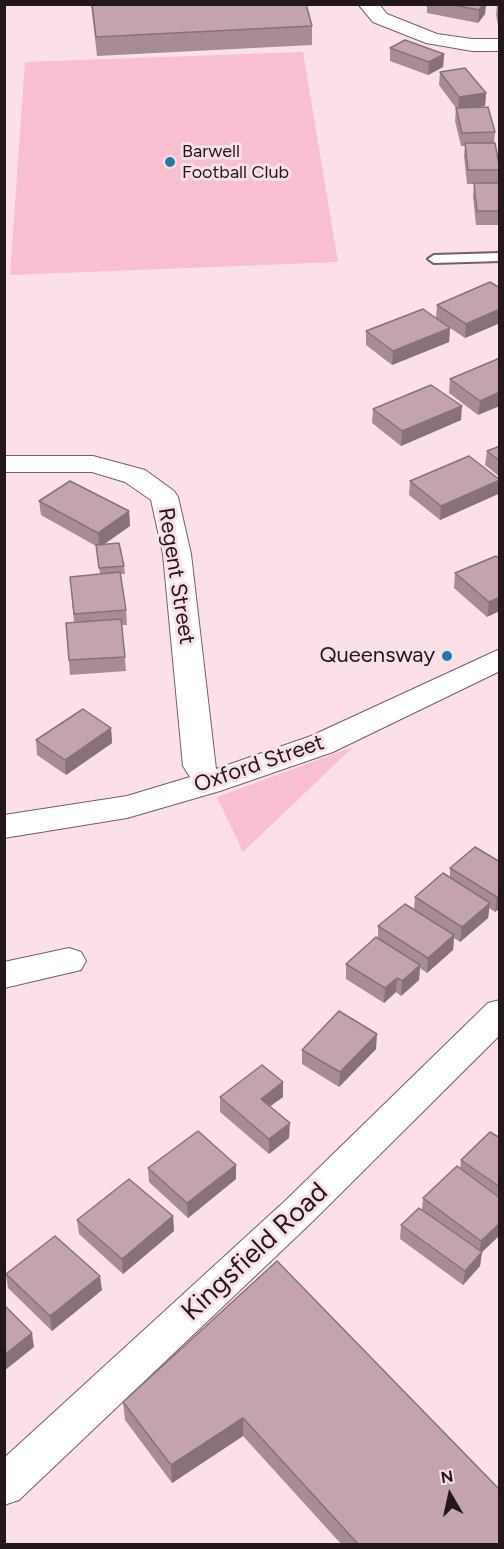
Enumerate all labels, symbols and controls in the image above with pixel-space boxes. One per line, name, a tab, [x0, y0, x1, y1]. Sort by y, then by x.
place label: Barwell Football Club	[182, 141, 289, 184]
marker: Barwell Football Club	[163, 155, 177, 169]
street label: Regent Street	[152, 506, 200, 646]
place label: Queensway	[319, 643, 435, 669]
marker: Queensway	[440, 649, 454, 663]
street label: Oxford Street	[191, 729, 327, 799]
street label: Kingsfield Road	[175, 1176, 335, 1328]
north arrow	[420, 1465, 480, 1525]
text: N	[440, 1466, 455, 1487]

